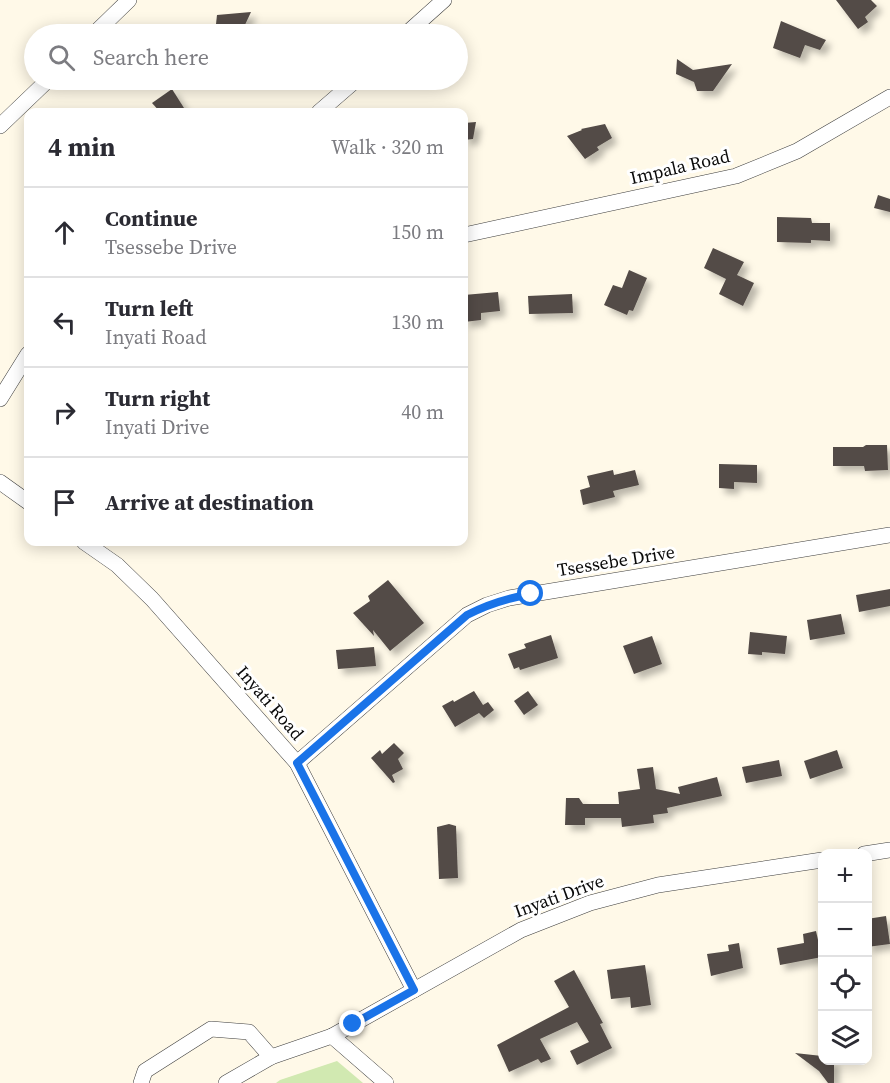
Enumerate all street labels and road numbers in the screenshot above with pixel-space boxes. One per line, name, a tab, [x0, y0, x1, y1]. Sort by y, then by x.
street label: Impala Road	[628, 143, 732, 190]
street label: Tsessebe Drive	[555, 539, 677, 582]
street label: Inyati Road	[231, 660, 310, 745]
street label: Inyati Drive	[510, 868, 607, 923]

